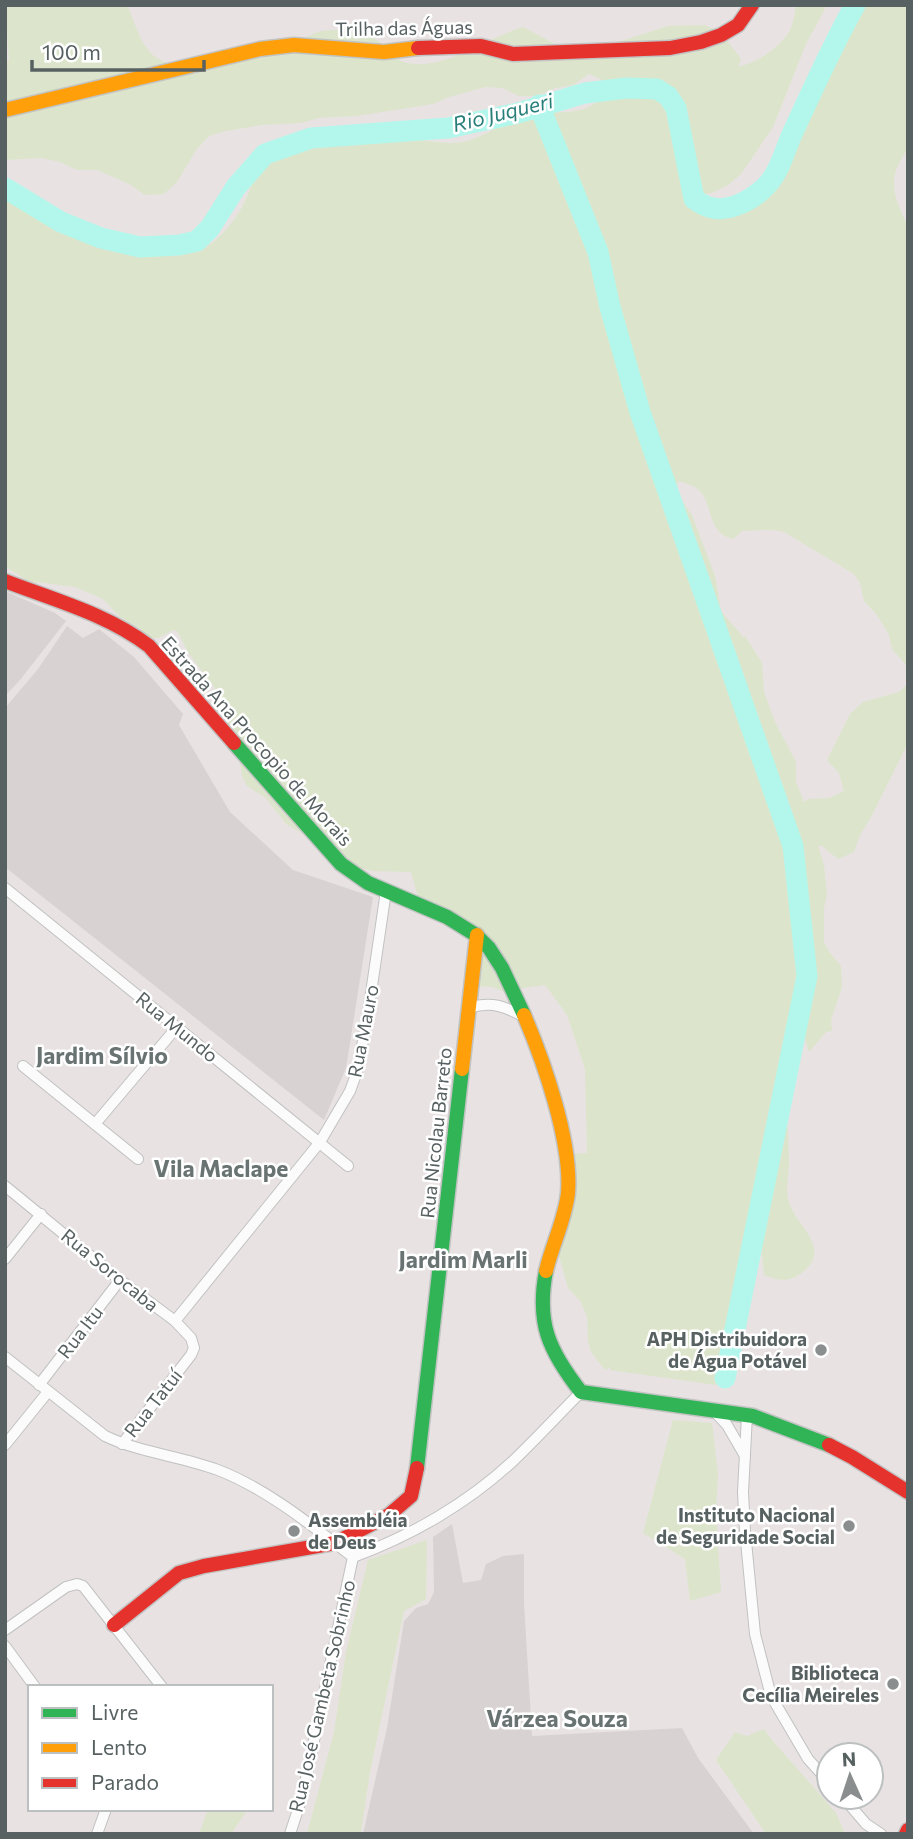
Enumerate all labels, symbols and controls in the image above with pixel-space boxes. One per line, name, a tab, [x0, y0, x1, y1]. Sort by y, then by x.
street label: Trilha das Águas	[335, 15, 473, 40]
scale bar	[32, 28, 203, 72]
text: 100 m	[42, 39, 101, 64]
water label: Rio Juqueri	[450, 87, 556, 136]
street label: Estrada Ana Procopio de Morais	[157, 631, 358, 850]
street label: Rua Mauro	[342, 983, 383, 1079]
street label: Rua Mundo	[132, 987, 223, 1067]
district label: Jardim Sílvio	[36, 1041, 168, 1069]
street label: Rua Nicolau Barreto	[415, 1046, 456, 1220]
district label: Vila Maclape	[154, 1154, 288, 1182]
street label: Rua Sorocaba	[57, 1223, 164, 1316]
district label: Jardim Marli	[398, 1245, 528, 1273]
street label: Rua Itu	[52, 1301, 107, 1363]
place label: APH Distribuidora de Água Potável	[647, 1327, 807, 1372]
marker: APH Distribuidora de Água Potável	[813, 1342, 829, 1358]
street label: Rua Tatuí	[119, 1363, 187, 1442]
place label: Instituto Nacional de Seguridade Social	[656, 1503, 835, 1548]
place label: Assembléia de Deus	[308, 1508, 408, 1553]
marker: Instituto Nacional de Seguridade Social	[841, 1518, 857, 1534]
marker: Assembléia de Deus	[286, 1523, 302, 1539]
street label: Rua José Gambeta Sobrinho	[284, 1577, 359, 1814]
place label: Biblioteca Cecília Meireles	[742, 1661, 879, 1706]
marker: Biblioteca Cecília Meireles	[885, 1676, 901, 1692]
legend	[28, 1685, 273, 1811]
text: Livre	[91, 1699, 138, 1724]
district label: Várzea Souza	[486, 1704, 628, 1732]
text: Lento	[91, 1734, 147, 1759]
north arrow	[815, 1741, 885, 1811]
text: N	[841, 1747, 857, 1770]
text: Parado	[91, 1769, 159, 1794]

